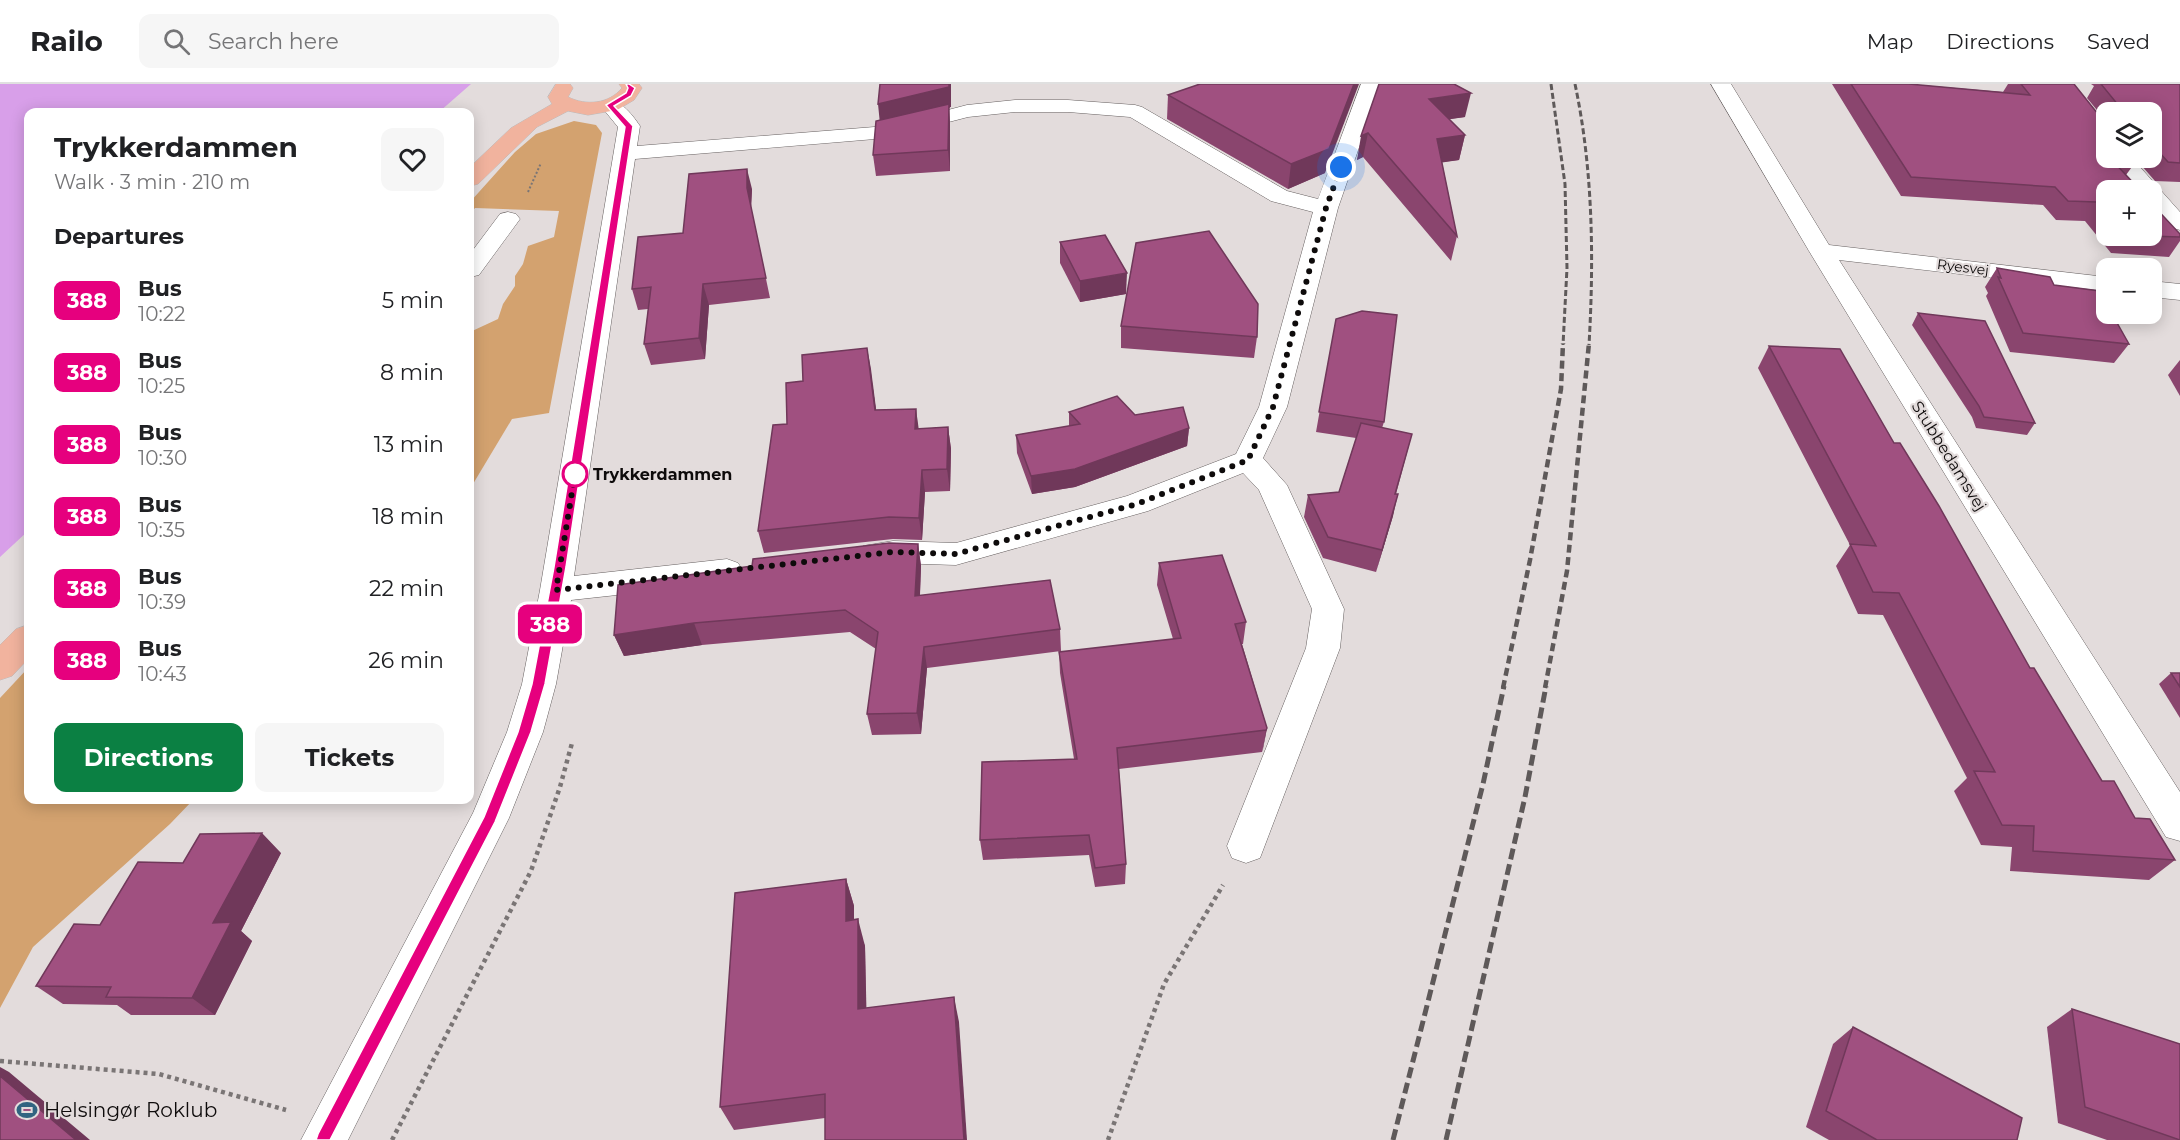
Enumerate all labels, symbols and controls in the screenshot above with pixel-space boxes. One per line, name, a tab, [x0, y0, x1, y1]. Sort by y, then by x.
search box	[139, 14, 559, 68]
text: Railo	[30, 24, 103, 58]
icon: search	[160, 25, 193, 58]
text: Search here	[208, 28, 339, 55]
text: Map	[1867, 29, 1913, 54]
text: Directions	[1946, 29, 2054, 54]
text: Saved	[2087, 29, 2150, 54]
map controls	[2096, 102, 2162, 324]
button: layers	[2096, 102, 2162, 168]
button: heart	[381, 128, 444, 191]
text: Trykkerdammen	[54, 130, 298, 164]
your location	[1326, 152, 1356, 182]
text: Walk · 3 min · 210 m	[54, 170, 250, 194]
button: +	[2096, 180, 2162, 246]
text: Departures	[54, 223, 184, 250]
street label: Ryesvej	[1936, 255, 1990, 279]
button: −	[2096, 258, 2162, 324]
text: Bus	[138, 275, 182, 302]
text: 5 min	[382, 287, 444, 314]
text: 388	[67, 288, 107, 313]
text: 10:22	[138, 302, 185, 326]
text: Bus	[138, 347, 182, 374]
text: 8 min	[380, 359, 444, 386]
text: 388	[67, 360, 107, 385]
text: 10:25	[138, 374, 185, 398]
street label: Stubbedamsvej	[1908, 398, 1990, 514]
text: Bus	[138, 419, 182, 446]
text: 13 min	[374, 431, 444, 458]
text: 388	[67, 432, 107, 457]
text: 10:30	[138, 446, 187, 470]
marker: Trykkerdammen	[562, 461, 588, 487]
place label: Trykkerdammen	[593, 465, 732, 484]
text: Bus	[138, 491, 182, 518]
text: 18 min	[372, 503, 444, 530]
text: 388	[67, 504, 107, 529]
text: 10:35	[138, 518, 185, 542]
text: Bus	[138, 563, 182, 590]
text: 22 min	[369, 575, 444, 602]
text: 388	[67, 576, 107, 601]
text: 10:39	[138, 590, 186, 614]
line badge: 388	[516, 604, 584, 644]
text: 388	[530, 612, 570, 637]
text: Bus	[138, 635, 182, 662]
text: 26 min	[368, 647, 444, 674]
text: 388	[67, 648, 107, 673]
text: 10:43	[138, 662, 187, 686]
button: Directions	[54, 723, 243, 792]
button: Tickets	[255, 723, 444, 792]
sports icon: Helsingør Roklub	[15, 1098, 39, 1122]
place label: Helsingør Roklub	[44, 1098, 217, 1122]

